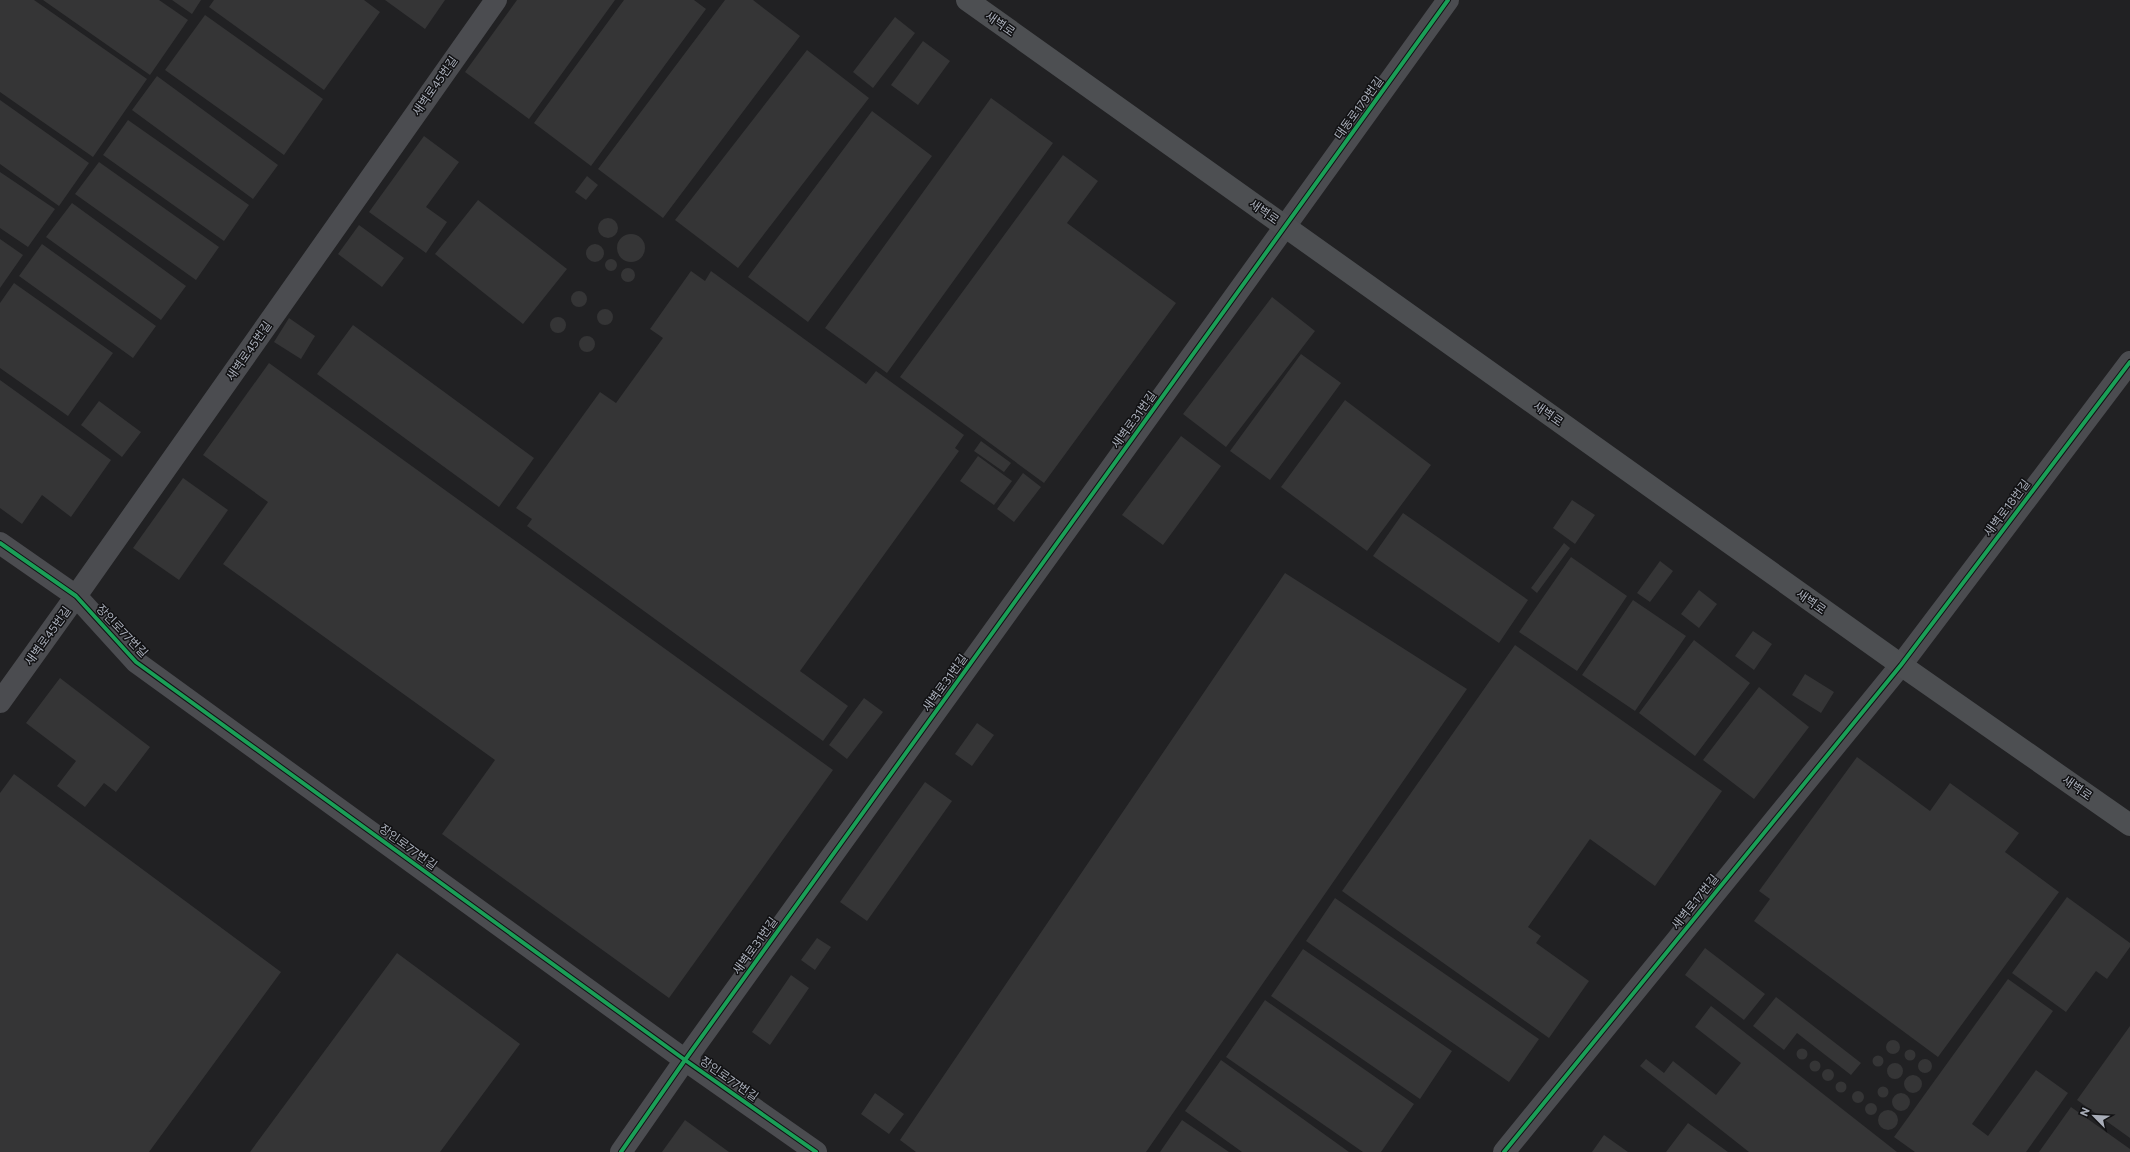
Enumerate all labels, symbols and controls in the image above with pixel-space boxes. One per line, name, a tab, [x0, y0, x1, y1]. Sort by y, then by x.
street label: 새벽로	[983, 8, 1018, 38]
street label: 새벽로45번길	[409, 53, 460, 118]
street label: 대동로179번길	[1331, 73, 1386, 141]
street label: 새벽로	[1247, 196, 1282, 226]
street label: 새벽로45번길	[223, 318, 274, 383]
street label: 새벽로31번길	[1108, 388, 1159, 451]
street label: 새벽로	[1531, 398, 1566, 428]
street label: 새벽로18번길	[1980, 476, 2032, 539]
street label: 새벽로	[1794, 586, 1829, 616]
street label: 장인로77번길	[94, 601, 151, 660]
street label: 새벽로45번길	[21, 603, 73, 668]
street label: 새벽로31번길	[919, 651, 970, 714]
street label: 새벽로	[2060, 772, 2095, 802]
street label: 장인로77번길	[377, 821, 440, 872]
street label: 새벽로17번길	[1668, 871, 1721, 932]
street label: 새벽로31번길	[729, 914, 780, 977]
street label: 장인로77번길	[698, 1053, 761, 1103]
north arrow	[2074, 1096, 2114, 1136]
text: N	[2077, 1105, 2092, 1118]

